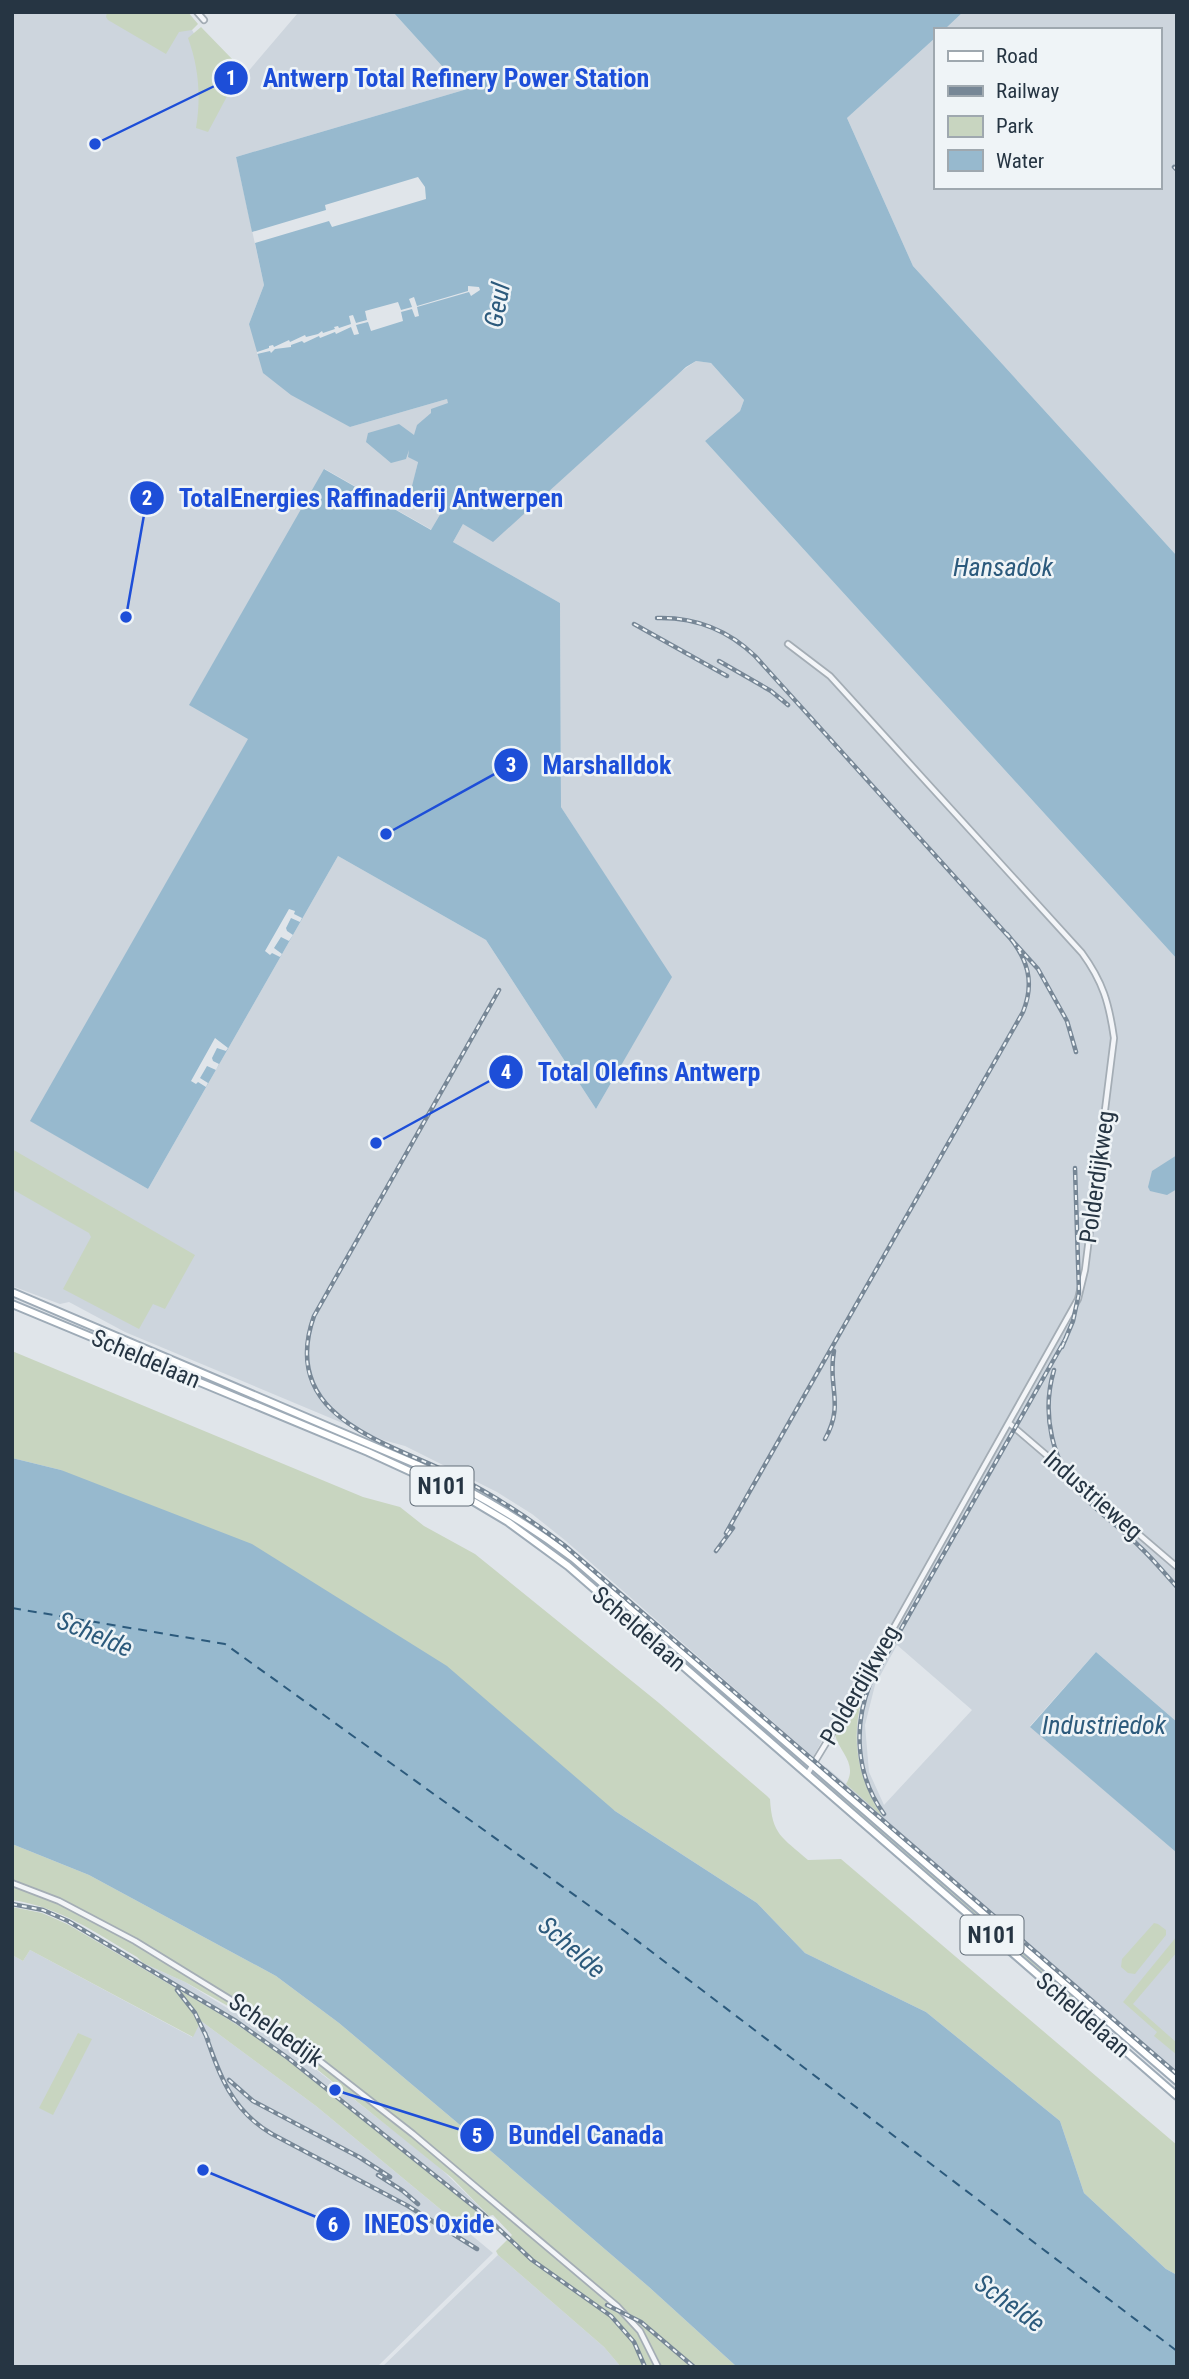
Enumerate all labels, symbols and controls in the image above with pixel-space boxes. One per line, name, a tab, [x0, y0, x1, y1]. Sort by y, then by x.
legend	[934, 28, 1161, 189]
text: Road	[996, 44, 1038, 68]
callout: Antwerp Total Refinery Power Station	[214, 55, 664, 102]
text: Antwerp Total Refinery Power Station	[263, 63, 649, 93]
text: 1	[226, 66, 236, 90]
text: Railway	[996, 79, 1059, 103]
text: Park	[996, 114, 1034, 138]
text: Water	[996, 149, 1044, 173]
water label: Geul	[478, 279, 516, 330]
callout: TotalEnergies Raffinaderij Antwerpen	[130, 474, 577, 521]
text: TotalEnergies Raffinaderij Antwerpen	[179, 483, 563, 513]
text: 2	[142, 486, 152, 510]
water label: Hansadok	[953, 552, 1054, 582]
callout: Marshalldok	[494, 741, 685, 788]
text: Marshalldok	[543, 750, 672, 780]
text: 3	[506, 753, 516, 777]
callout: Total Olefins Antwerp	[489, 1048, 775, 1095]
text: Total Olefins Antwerp	[538, 1057, 760, 1087]
text: 4	[501, 1060, 511, 1084]
street label: Polderdijkweg	[1074, 1109, 1120, 1245]
street label: Scheldelaan	[88, 1324, 204, 1394]
street label: Industrieweg	[1038, 1444, 1148, 1546]
road number: N101	[410, 1466, 474, 1506]
street label: Scheldelaan	[586, 1581, 692, 1677]
water label: Schelde	[53, 1605, 137, 1663]
street label: Polderdijkweg	[815, 1620, 905, 1750]
water label: Industriedok	[1042, 1710, 1167, 1740]
water label: Schelde	[532, 1910, 612, 1984]
road number: N101	[960, 1916, 1024, 1954]
street label: Scheldelaan	[1030, 1967, 1136, 2063]
street label: Scheldedijk	[223, 1987, 329, 2073]
callout: Bundel Canada	[459, 2112, 677, 2159]
text: Bundel Canada	[508, 2120, 664, 2150]
text: 5	[472, 2124, 482, 2148]
callout: INEOS Oxide	[315, 2201, 509, 2248]
text: INEOS Oxide	[364, 2209, 494, 2239]
text: 6	[328, 2213, 338, 2237]
water label: Schelde	[969, 2268, 1051, 2338]

